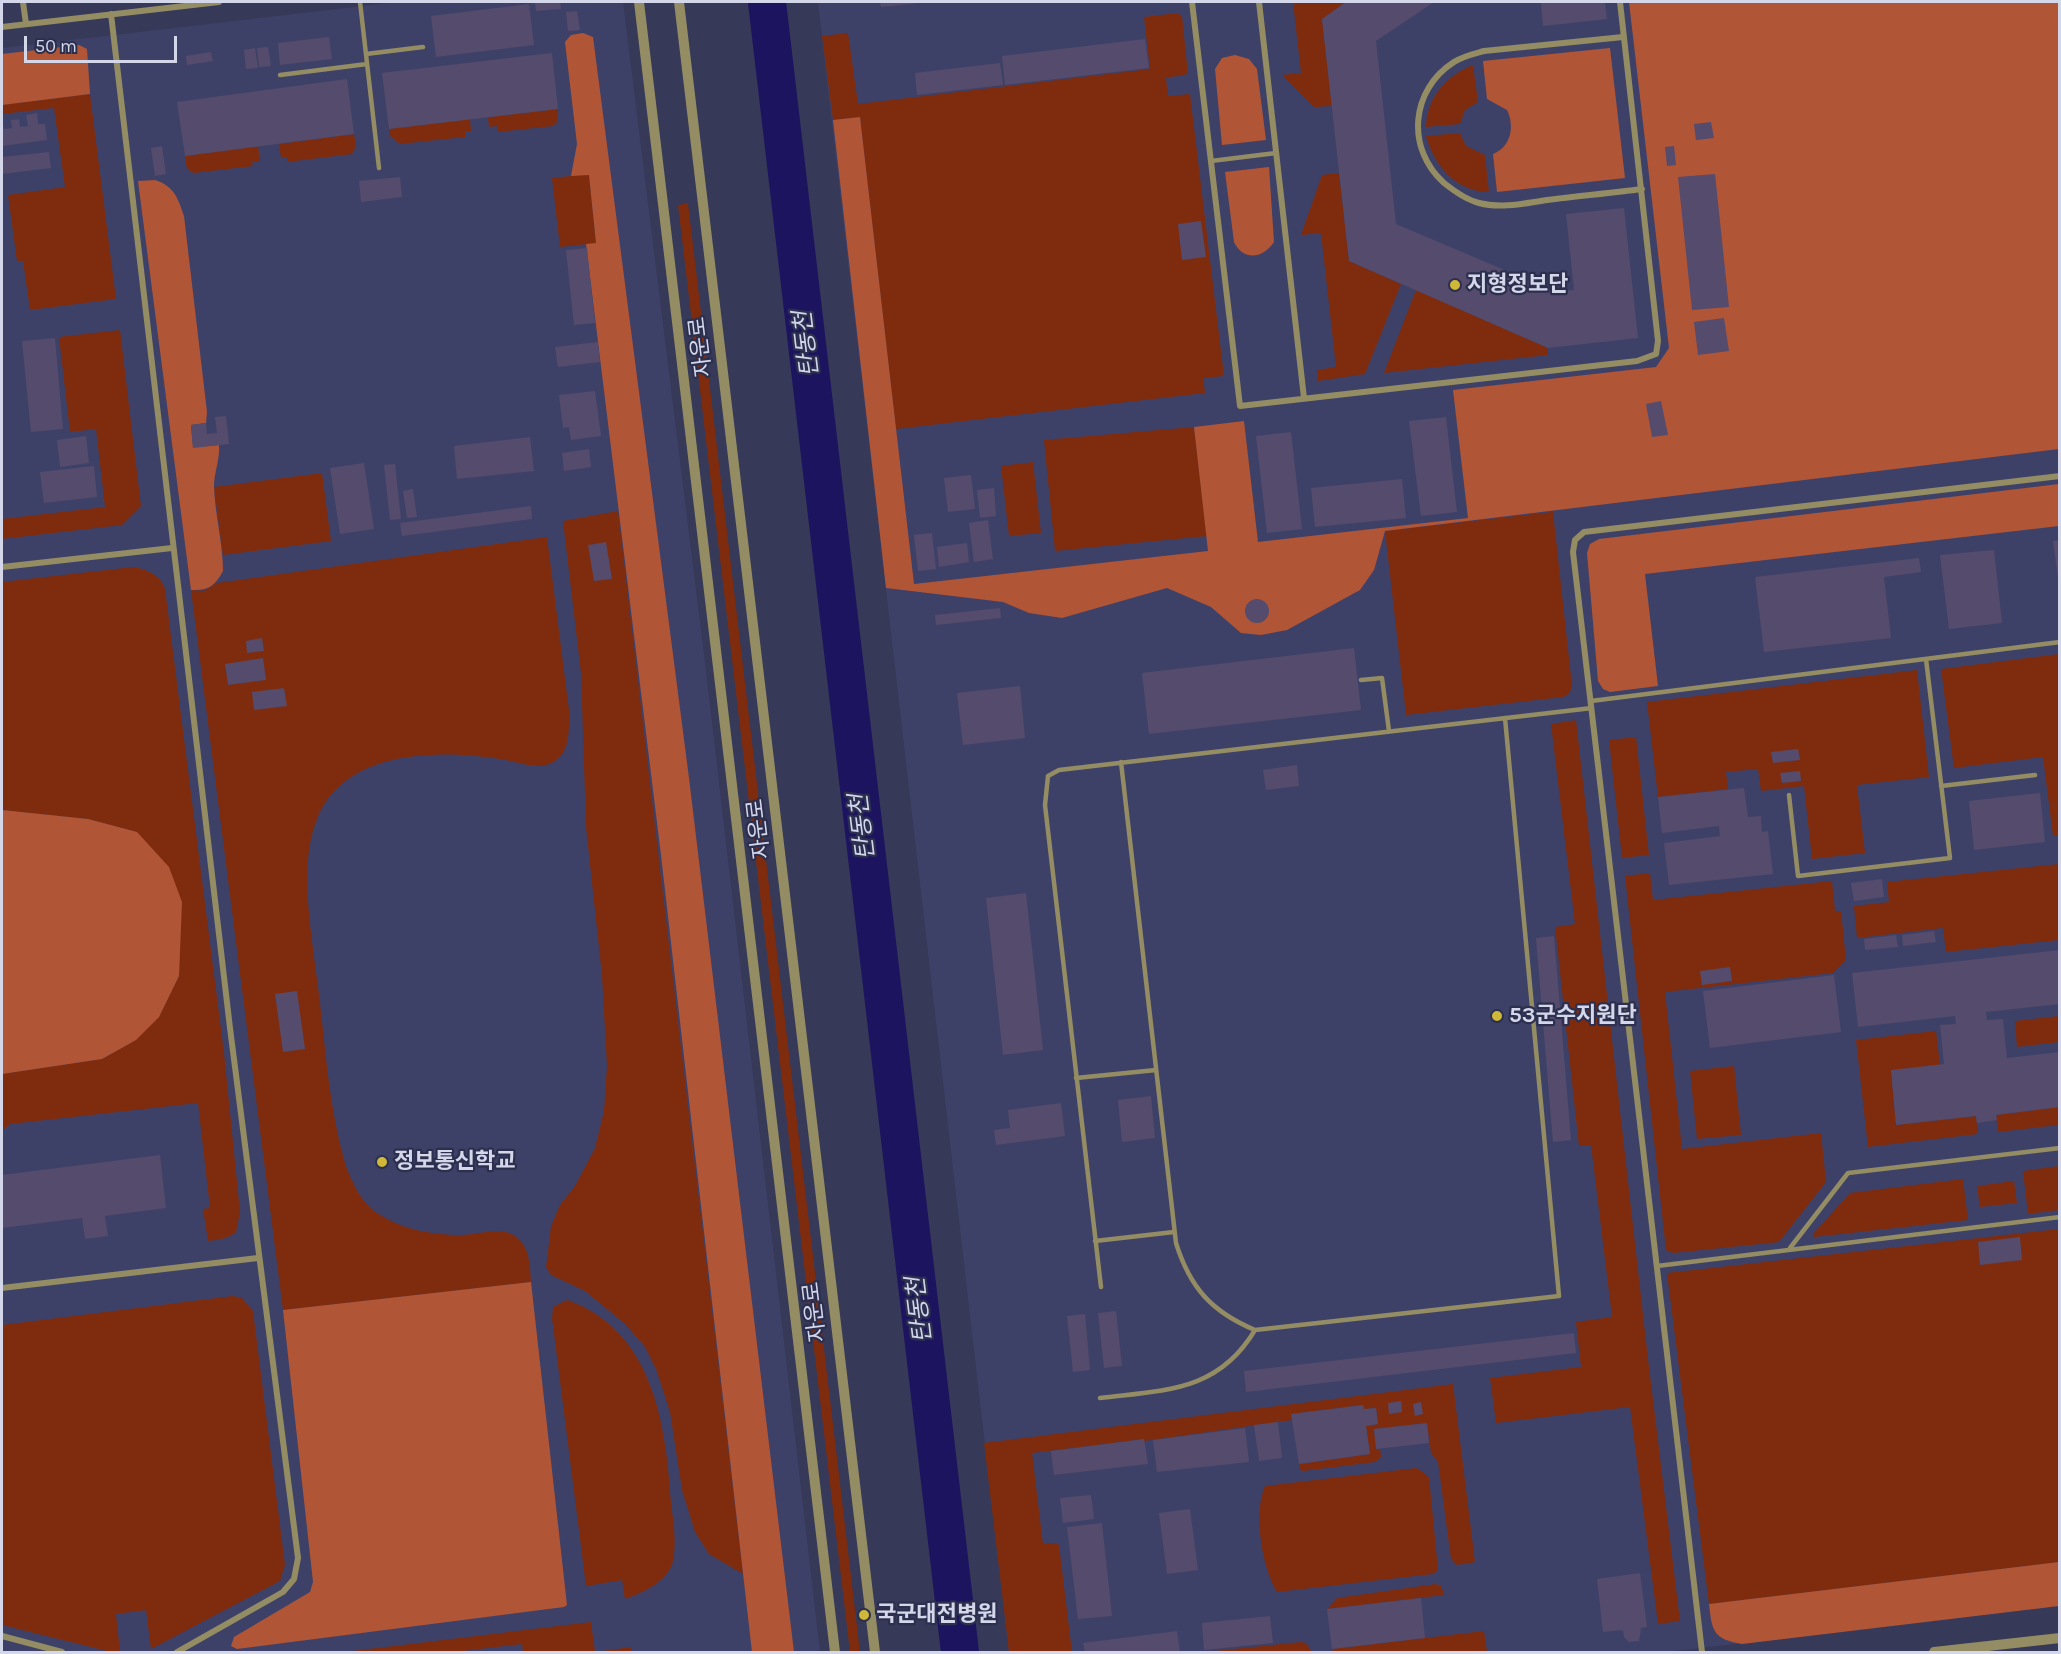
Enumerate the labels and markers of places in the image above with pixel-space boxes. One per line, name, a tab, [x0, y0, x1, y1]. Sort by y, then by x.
place label: 지형정보단	[1467, 272, 1568, 298]
marker: 지형정보단	[1448, 278, 1462, 292]
place label: 53군수지원단	[1509, 1003, 1637, 1029]
marker: 53군수지원단	[1490, 1009, 1504, 1023]
place label: 정보통신학교	[394, 1149, 515, 1175]
marker: 정보통신학교	[375, 1155, 389, 1169]
place label: 국군대전병원	[876, 1602, 997, 1628]
marker: 국군대전병원	[857, 1608, 871, 1622]

